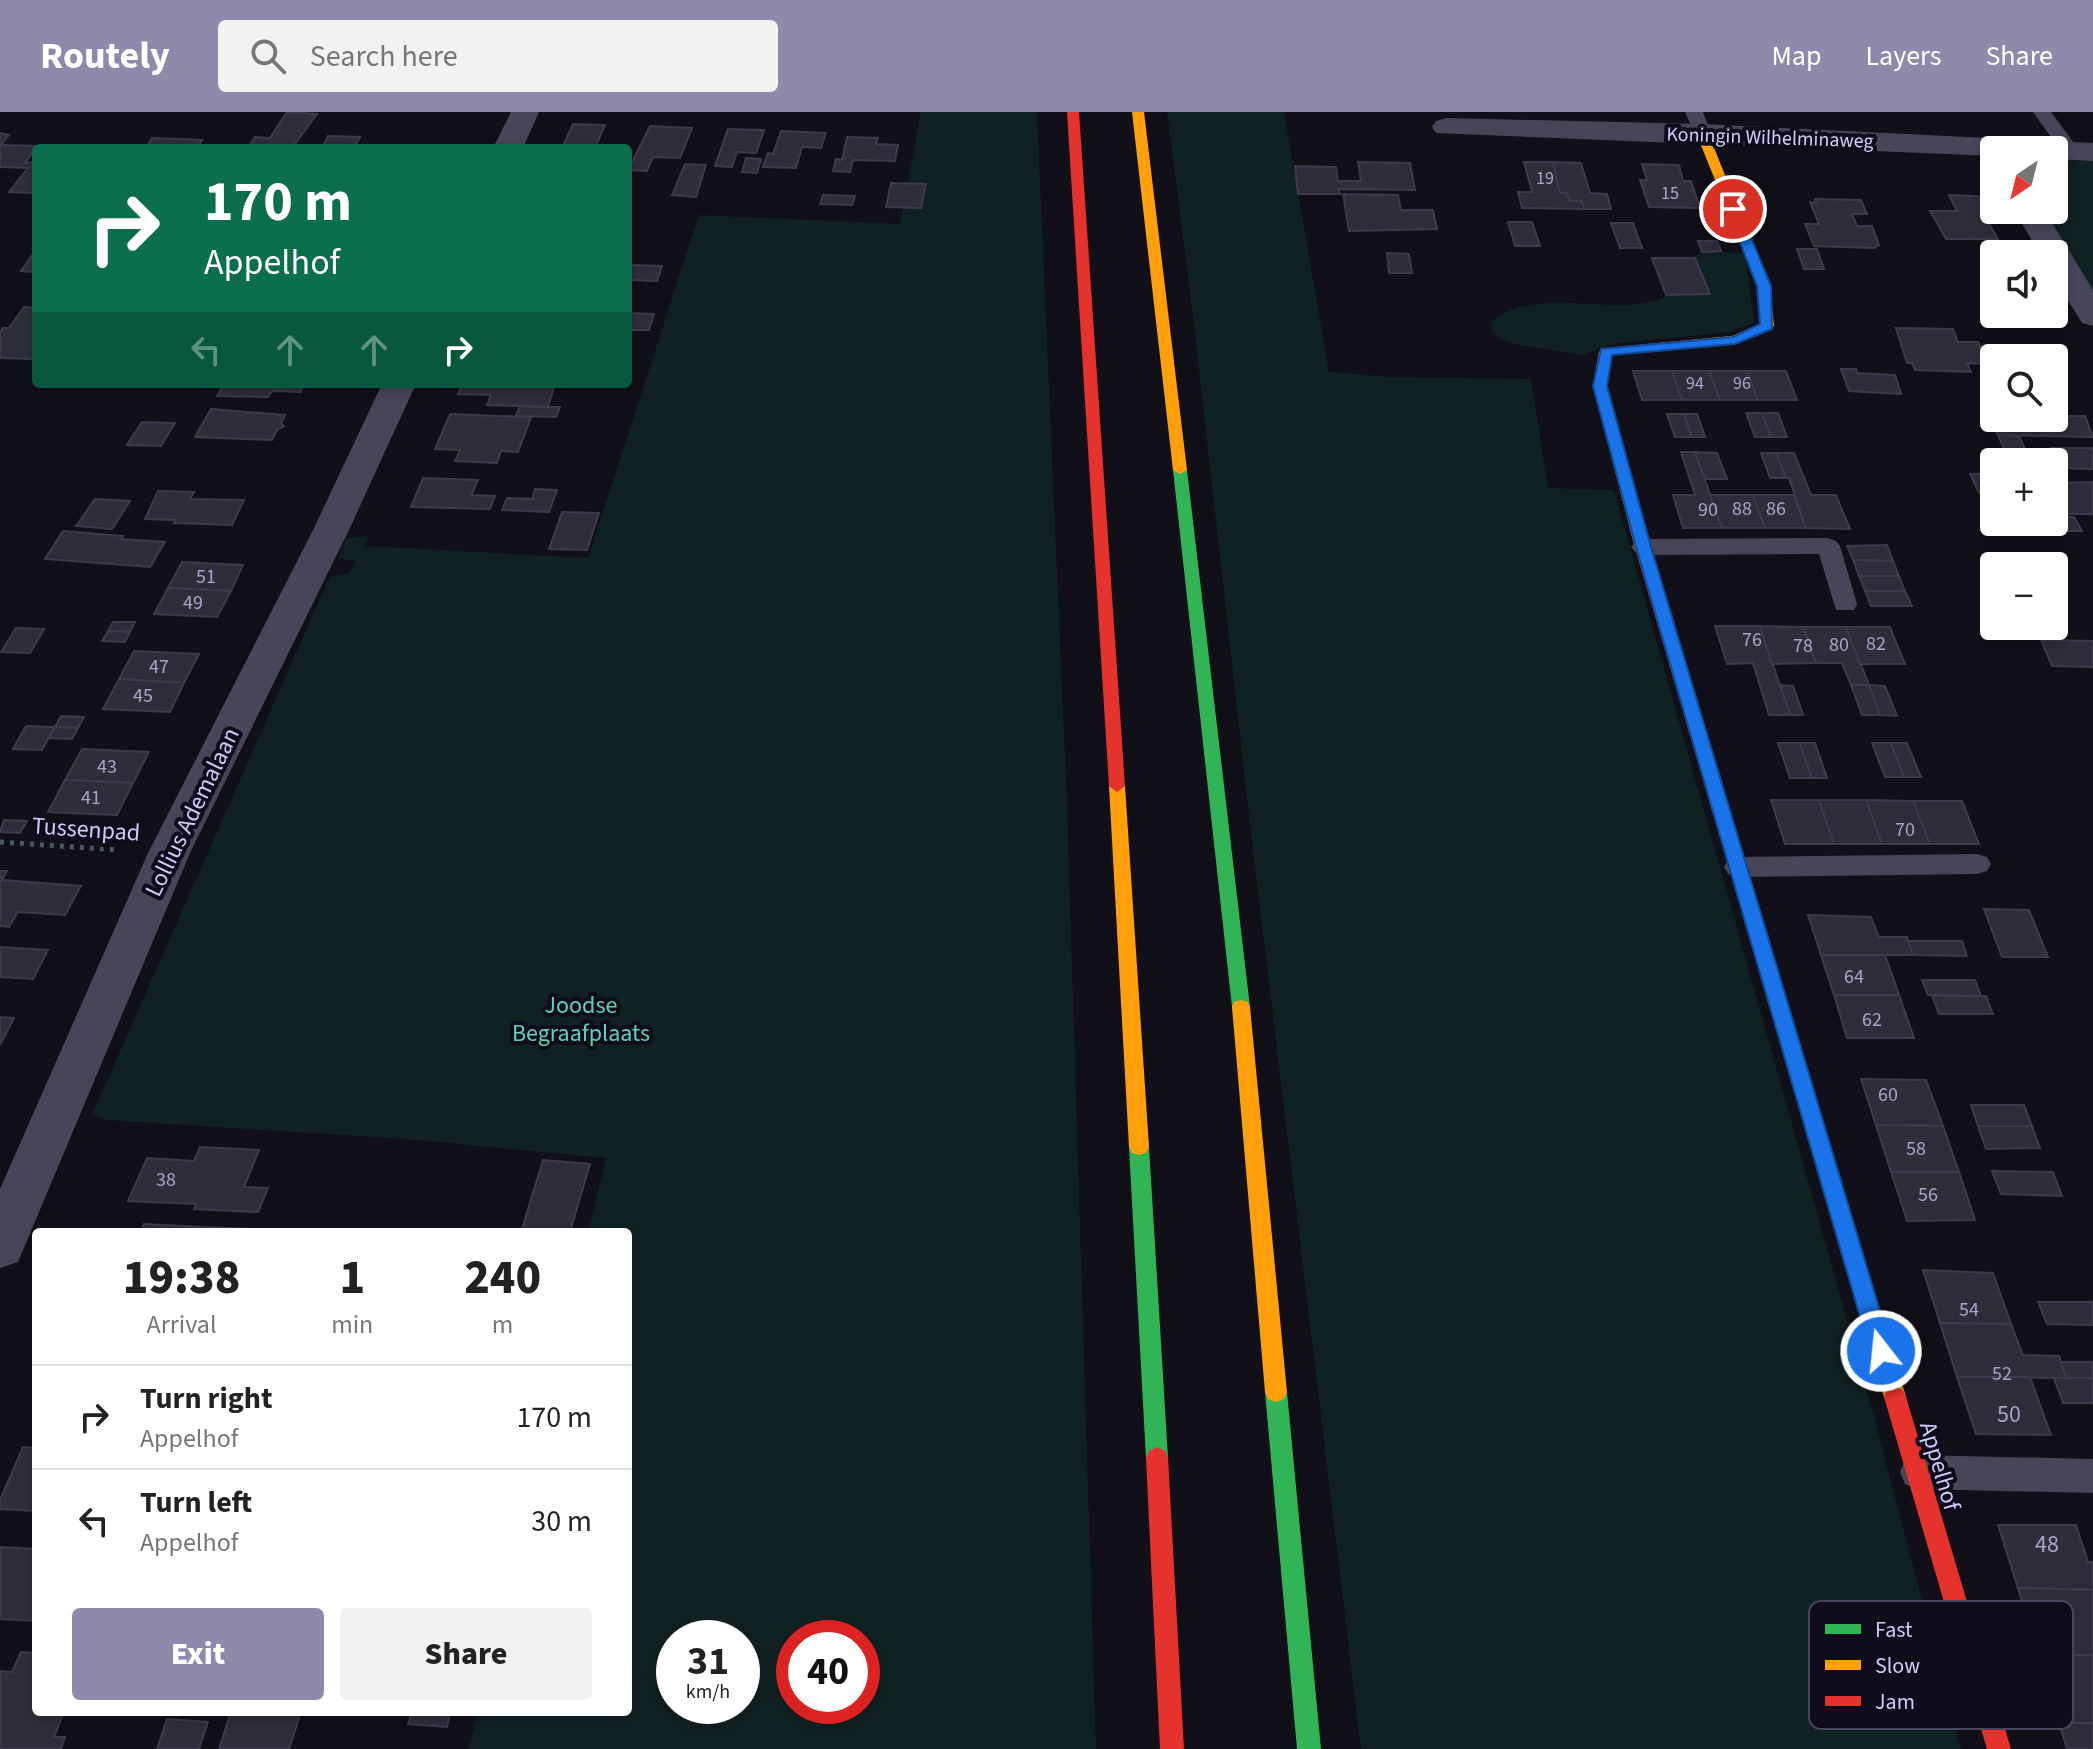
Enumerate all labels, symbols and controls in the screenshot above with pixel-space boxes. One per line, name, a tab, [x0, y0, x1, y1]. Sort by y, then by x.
search box	[218, 20, 778, 92]
text: Routely	[40, 29, 170, 83]
icon: search	[246, 34, 290, 78]
text: Search here	[310, 35, 458, 78]
text: Map	[1771, 36, 1821, 76]
text: Layers	[1865, 36, 1941, 76]
text: Share	[1985, 36, 2053, 76]
street label: Koningin Wilhelminaweg	[1666, 120, 1874, 156]
north arrow	[1980, 136, 2068, 224]
map controls	[1980, 136, 2068, 640]
text: 170 m	[204, 163, 352, 242]
house number: 19	[1536, 166, 1554, 191]
pin	[1699, 175, 1767, 243]
icon: right	[72, 176, 176, 280]
house number: 15	[1661, 181, 1679, 206]
icon: arrive	[1711, 187, 1755, 231]
text: Appelhof	[204, 237, 340, 288]
button: sound	[1980, 240, 2068, 328]
icon: left	[184, 328, 228, 372]
icon: ahead	[268, 328, 312, 372]
icon: ahead	[352, 328, 396, 372]
icon: right	[436, 328, 480, 372]
button: search	[1980, 344, 2068, 432]
house number: 94	[1686, 371, 1704, 396]
house number: 96	[1733, 371, 1751, 396]
button: +	[1980, 448, 2068, 536]
house number: 88	[1732, 495, 1752, 523]
house number: 86	[1766, 495, 1786, 523]
house number: 90	[1698, 496, 1718, 524]
button: −	[1980, 552, 2068, 640]
house number: 51	[196, 563, 216, 591]
house number: 49	[183, 589, 203, 617]
house number: 76	[1742, 626, 1762, 654]
house number: 82	[1866, 630, 1886, 658]
house number: 80	[1829, 631, 1849, 659]
house number: 78	[1793, 632, 1813, 660]
house number: 47	[149, 653, 169, 681]
house number: 45	[133, 682, 153, 710]
street label: Lollius Ademalaan	[136, 722, 249, 903]
house number: 43	[97, 753, 117, 781]
house number: 41	[81, 784, 101, 812]
street label: Tussenpad	[31, 808, 141, 851]
house number: 70	[1895, 816, 1915, 844]
house number: 64	[1844, 963, 1864, 991]
park label: Joodse Begraafplaats	[512, 988, 650, 1051]
house number: 62	[1862, 1006, 1882, 1034]
house number: 60	[1878, 1081, 1898, 1109]
house number: 58	[1906, 1135, 1926, 1163]
house number: 38	[156, 1166, 176, 1194]
house number: 56	[1918, 1181, 1938, 1209]
text: 19:38	[123, 1244, 240, 1312]
text: 1	[339, 1244, 365, 1312]
text: 240	[464, 1244, 541, 1312]
house number: 54	[1959, 1296, 1979, 1324]
text: Arrival	[147, 1306, 217, 1343]
text: min	[331, 1306, 373, 1343]
text: m	[492, 1306, 513, 1343]
position arrow	[1839, 1309, 1923, 1393]
house number: 52	[1992, 1360, 2012, 1388]
text: Turn right	[140, 1377, 272, 1420]
icon: right	[72, 1395, 116, 1439]
text: 170 m	[516, 1396, 592, 1439]
house number: 50	[1997, 1397, 2021, 1432]
street label: Appelhof	[1910, 1418, 1969, 1516]
text: Appelhof	[140, 1420, 238, 1457]
text: Turn left	[140, 1481, 252, 1524]
icon: left	[72, 1499, 116, 1543]
text: 30 m	[531, 1500, 592, 1543]
text: Appelhof	[140, 1524, 238, 1561]
house number: 48	[2035, 1527, 2059, 1562]
legend	[1809, 1601, 2073, 1729]
button: Exit	[72, 1608, 324, 1700]
button: Share	[340, 1608, 592, 1700]
text: Fast	[1875, 1614, 1913, 1646]
speed limit sign: 40	[776, 1620, 880, 1724]
text: 31	[687, 1633, 729, 1690]
text: Slow	[1875, 1650, 1920, 1682]
text: km/h	[686, 1678, 730, 1706]
text: Jam	[1875, 1686, 1915, 1718]

